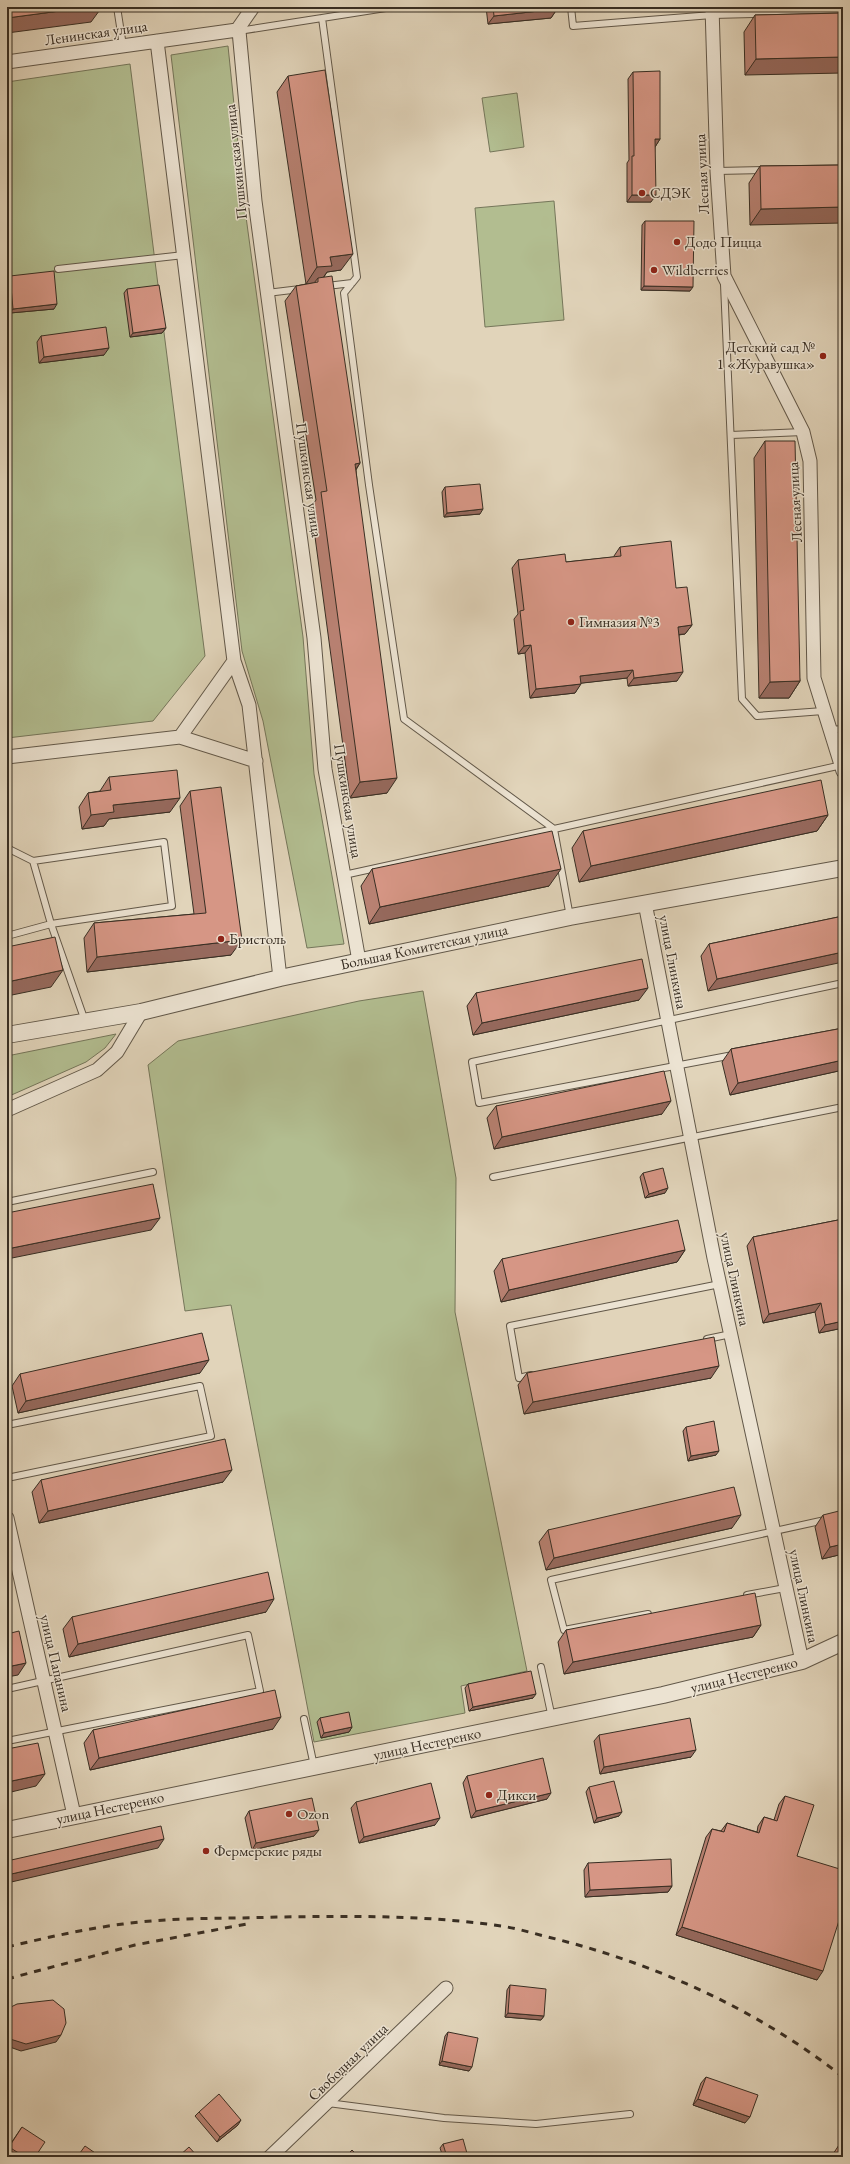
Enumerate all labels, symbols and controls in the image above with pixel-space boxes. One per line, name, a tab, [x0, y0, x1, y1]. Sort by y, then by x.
street label: Ленинская улица	[43, 16, 149, 49]
street label: Пушкинская улица	[220, 103, 251, 221]
street label: Лесная улица	[690, 133, 713, 215]
place label: СДЭК	[650, 183, 691, 202]
marker: СДЭК	[637, 188, 647, 198]
place label: Додо Пицца	[685, 232, 762, 251]
marker: Додо Пицца	[672, 237, 682, 247]
place label: Wildberries	[662, 260, 728, 279]
marker: Wildberries	[649, 265, 659, 275]
place label: Детский сад № 1 «Журавушка»	[717, 337, 815, 373]
marker: Детский сад № 1 «Журавушка»	[818, 351, 828, 361]
street label: Пушкинская улица	[292, 421, 327, 539]
street label: Лесная улица	[783, 461, 806, 543]
place label: Гимназия №3	[579, 612, 660, 631]
marker: Гимназия №3	[566, 617, 576, 627]
street label: Пушкинская улица	[330, 742, 367, 860]
street label: улица Глинкина	[655, 913, 692, 1011]
street label: Большая Комитетская улица	[338, 919, 509, 974]
place label: Бристоль	[229, 929, 286, 948]
marker: Бристоль	[216, 934, 226, 944]
street label: улица Глинкина	[716, 1230, 755, 1328]
street label: улица Глинкина	[785, 1547, 824, 1645]
street label: улица Папанина	[36, 1612, 77, 1714]
street label: улица Нестеренко	[688, 1652, 799, 1697]
street label: улица Нестеренко	[371, 1723, 483, 1764]
place label: Дикси	[497, 1785, 536, 1804]
street label: улица Нестеренко	[54, 1787, 166, 1828]
marker: Дикси	[484, 1790, 494, 1800]
place label: Ozon	[297, 1804, 330, 1823]
marker: Ozon	[284, 1809, 294, 1819]
place label: Фермерские ряды	[214, 1841, 322, 1860]
marker: Фермерские ряды	[201, 1846, 211, 1856]
street label: Свободная улица	[304, 2019, 392, 2105]

